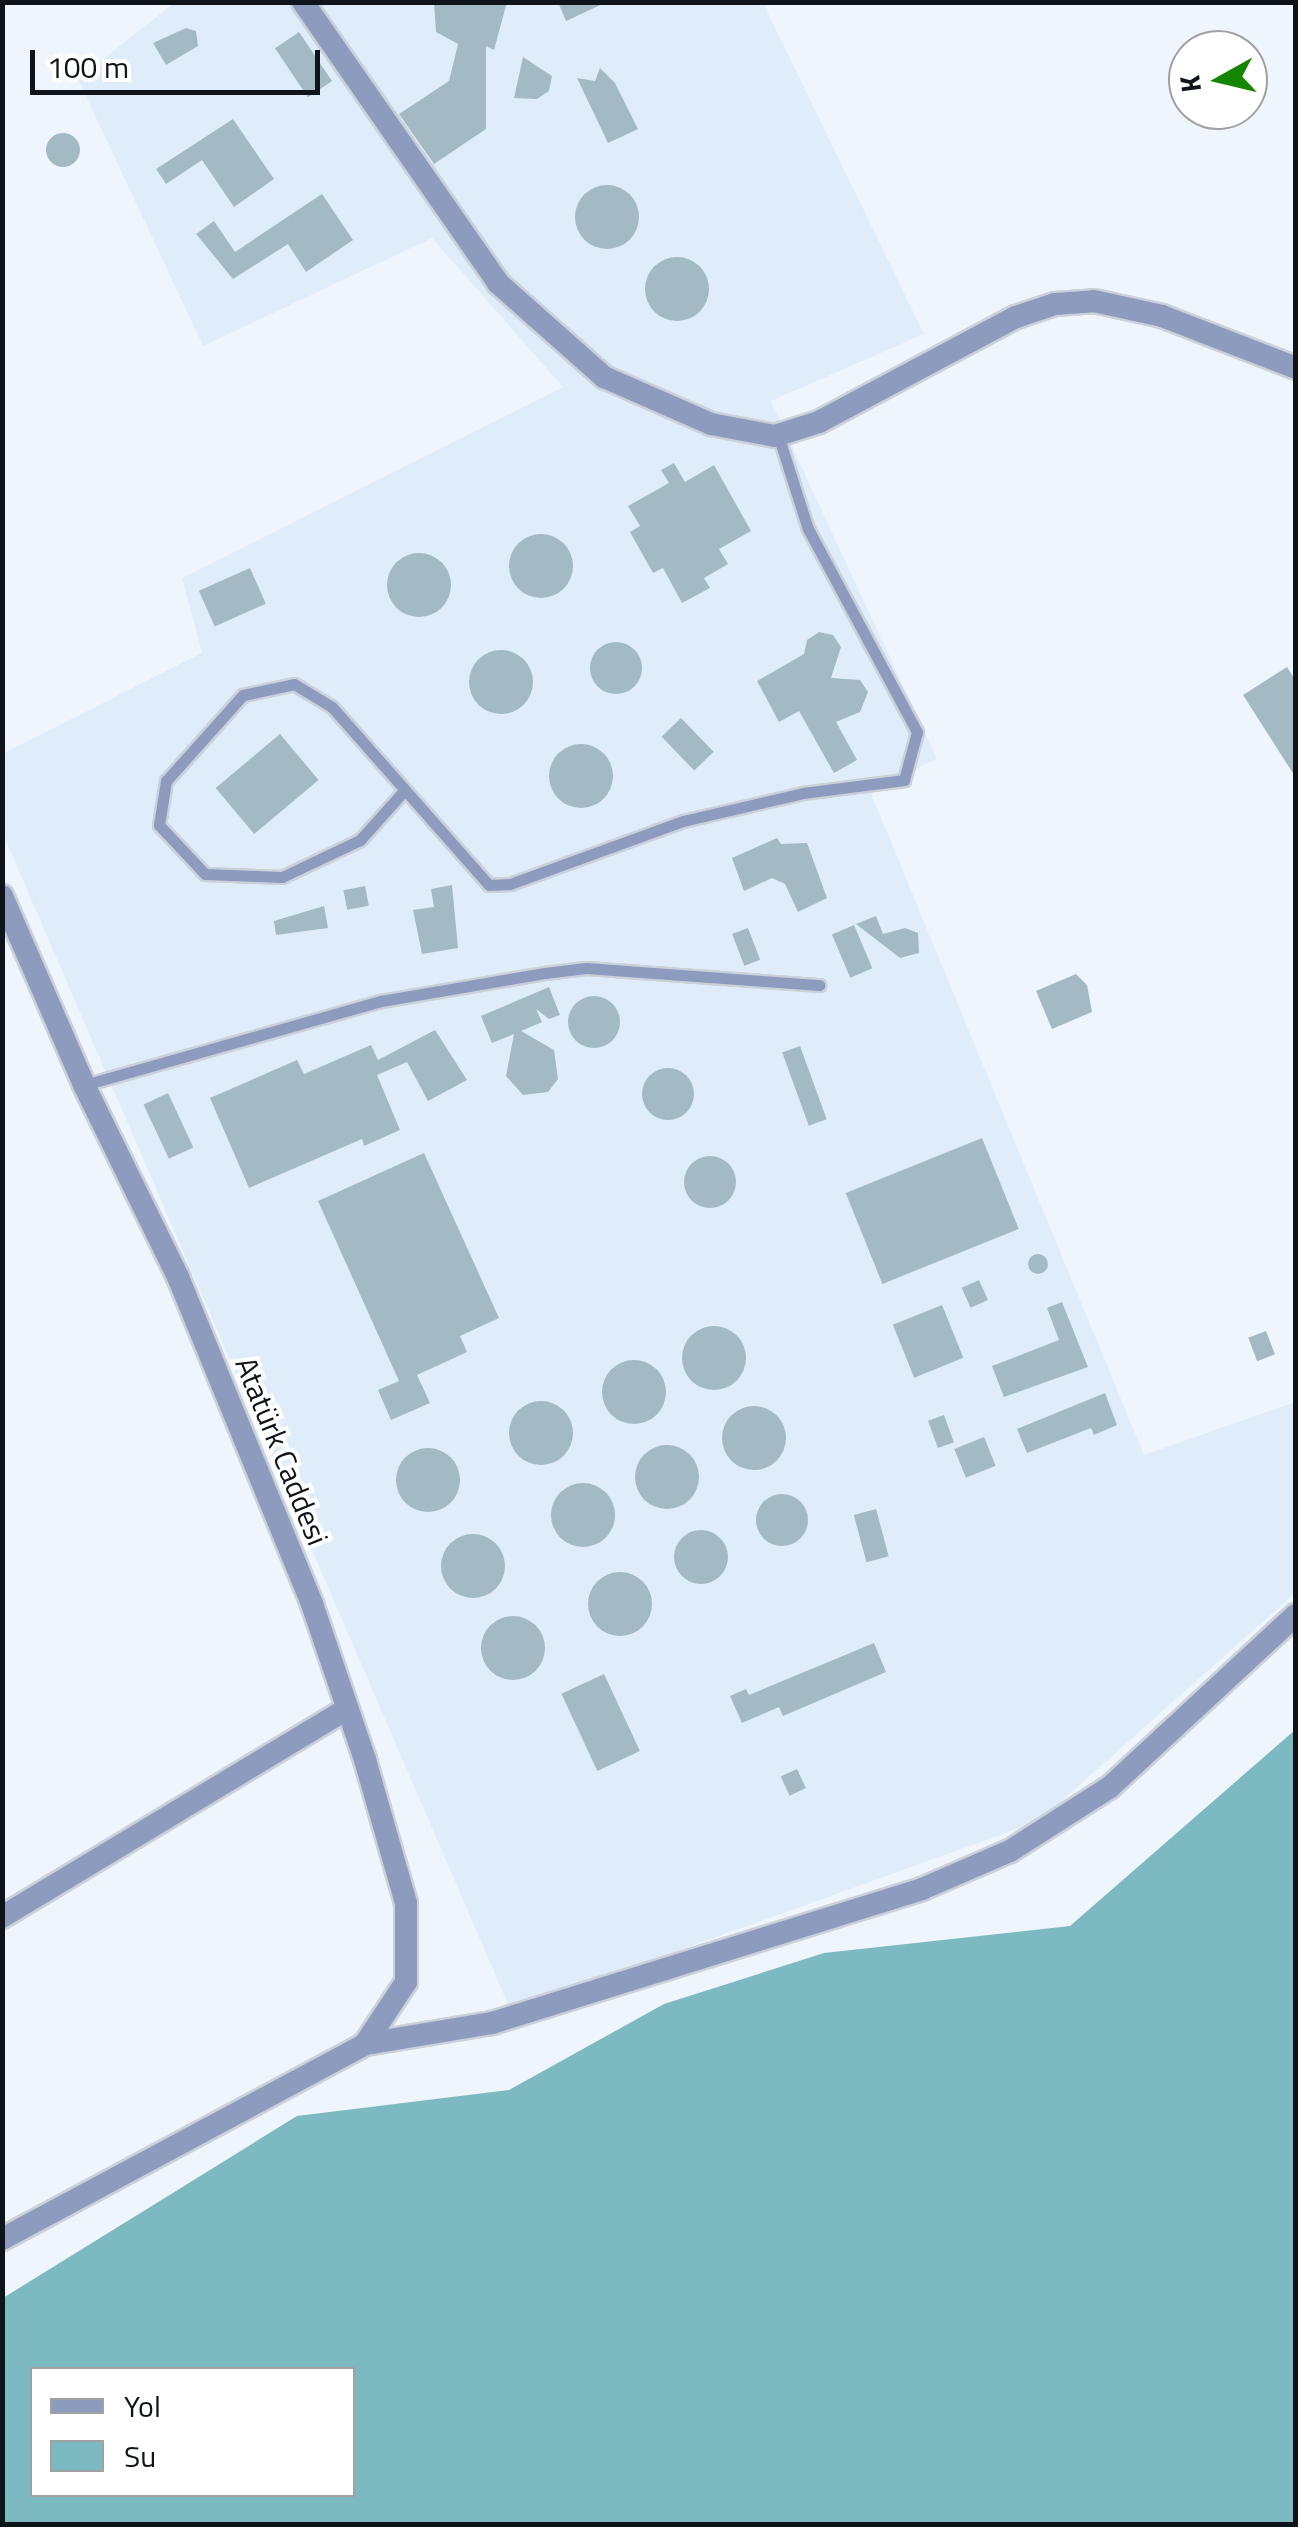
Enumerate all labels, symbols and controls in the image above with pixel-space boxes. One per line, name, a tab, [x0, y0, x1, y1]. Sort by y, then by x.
scale bar	[35, 30, 325, 92]
north arrow	[1168, 30, 1268, 130]
text: 100 m	[47, 44, 129, 90]
text: K	[1167, 73, 1212, 95]
street label: Atatürk Caddesi	[228, 1352, 336, 1550]
legend	[30, 2367, 355, 2497]
text: Yol	[124, 2383, 161, 2429]
text: Su	[124, 2433, 156, 2479]

